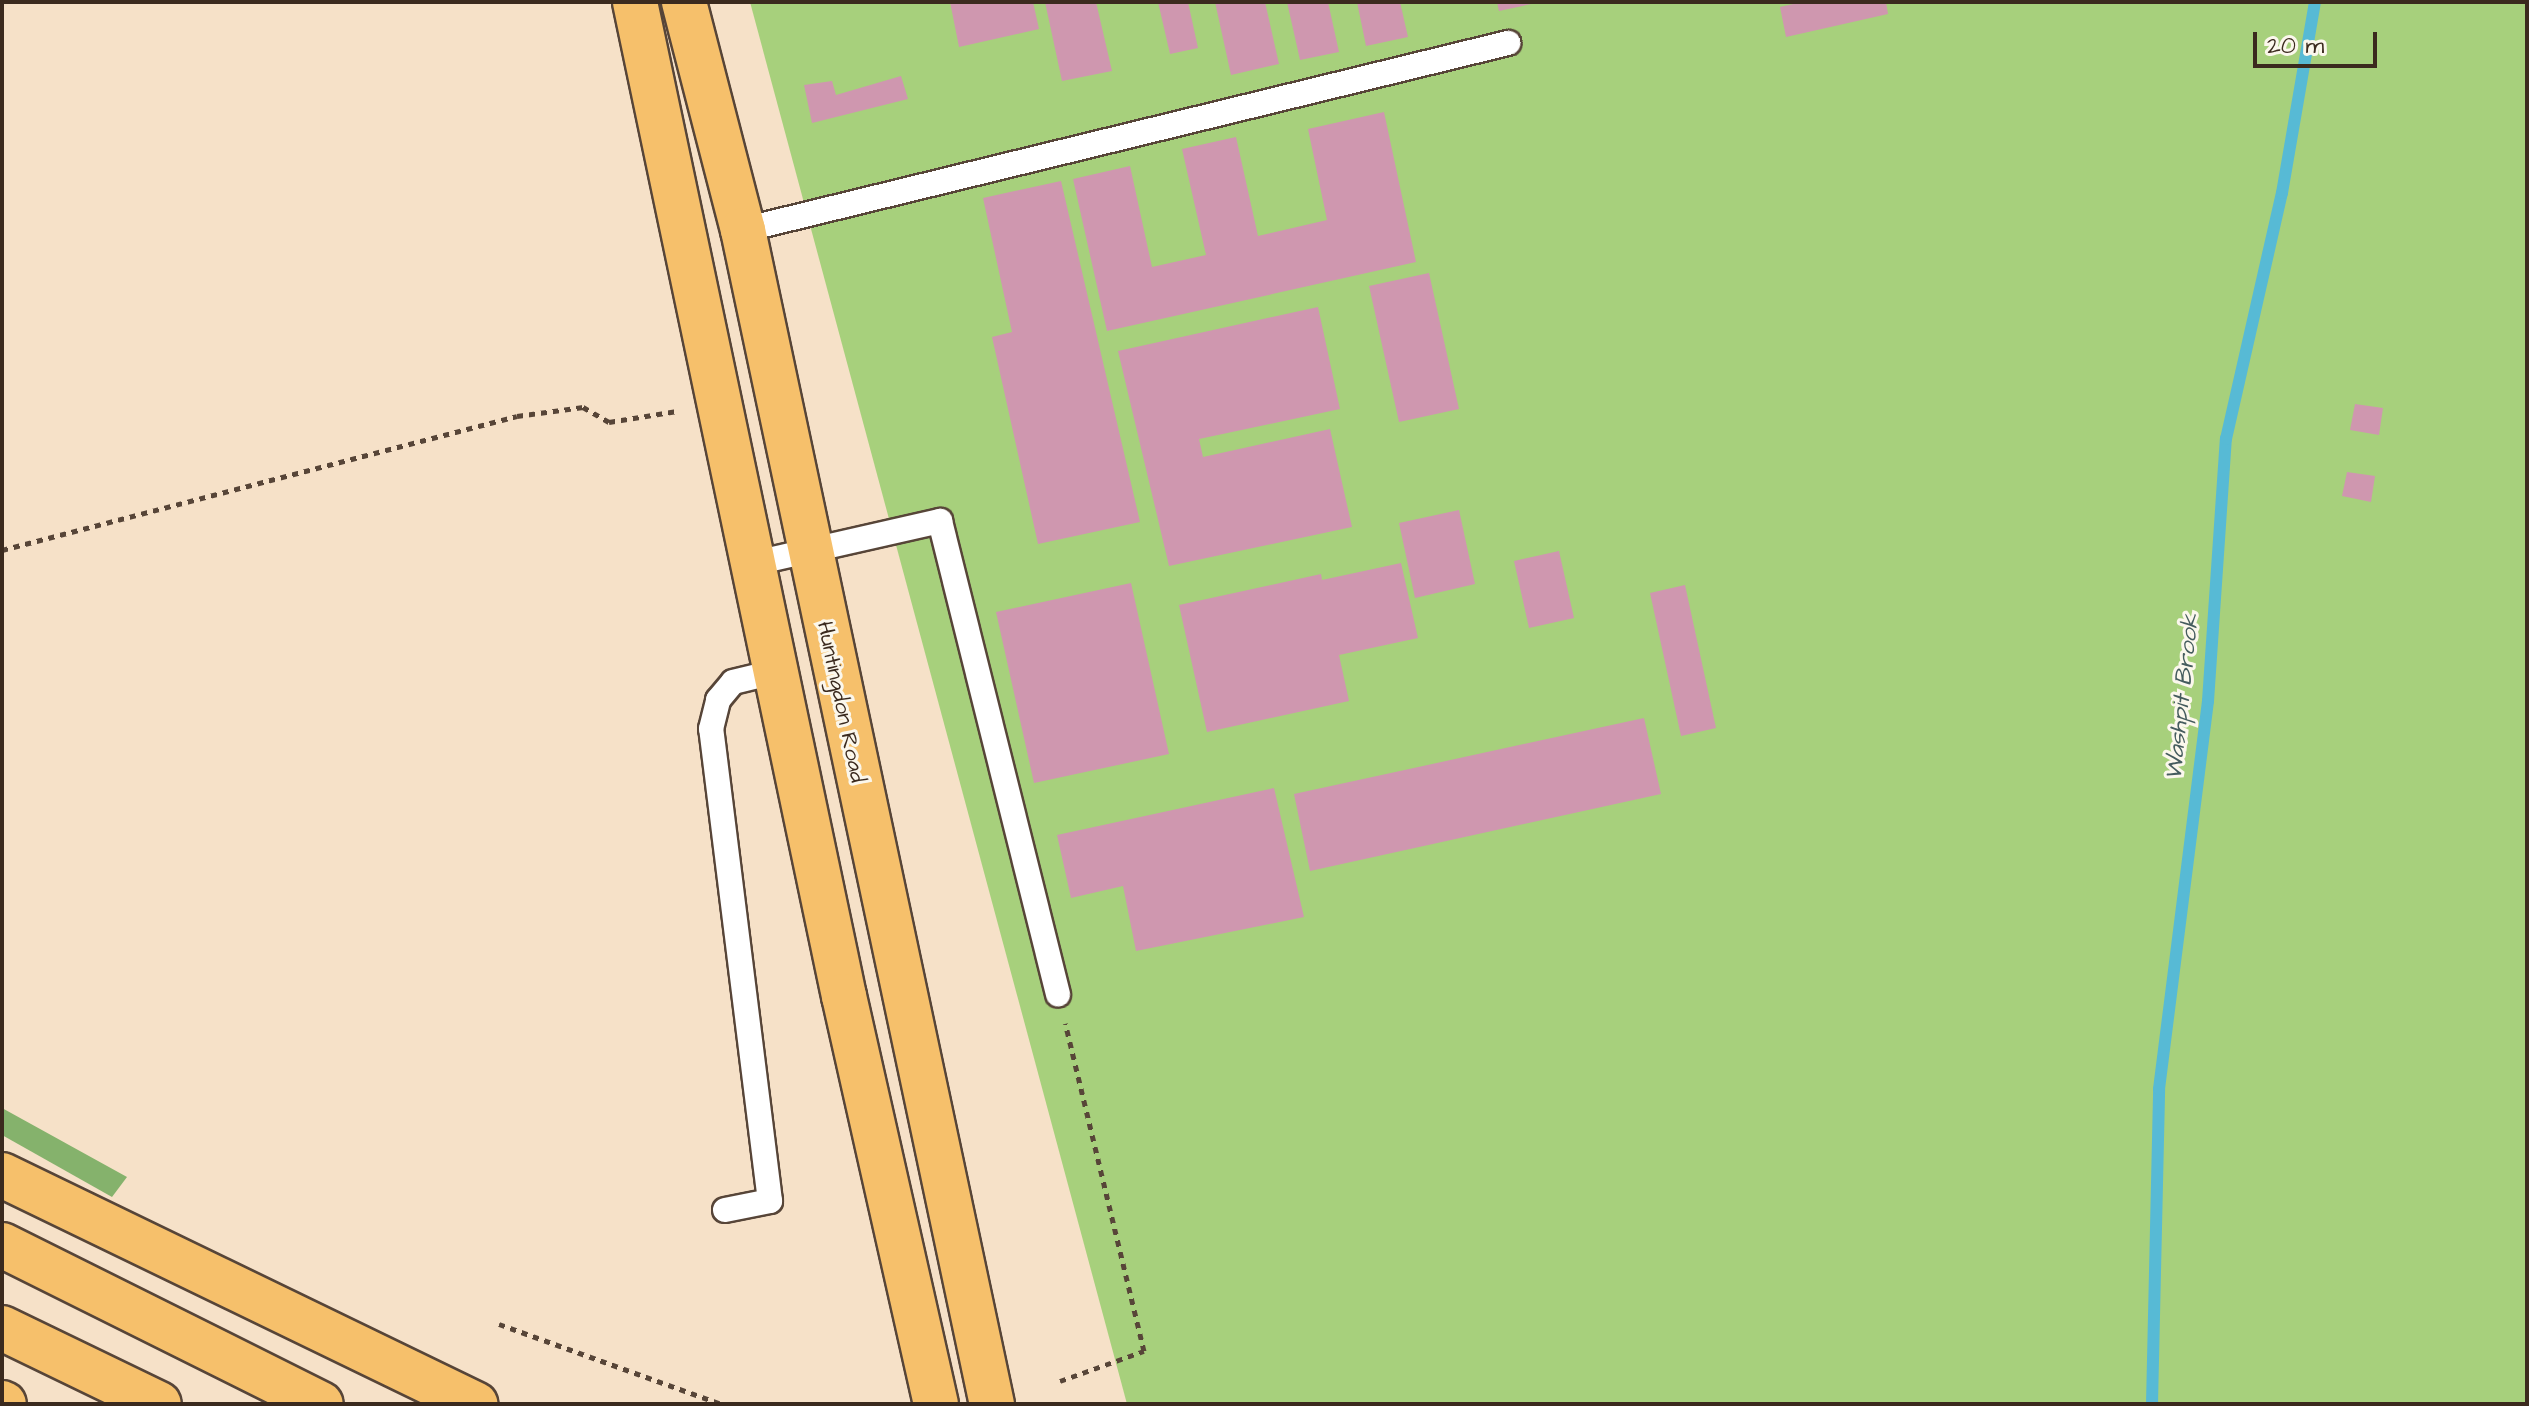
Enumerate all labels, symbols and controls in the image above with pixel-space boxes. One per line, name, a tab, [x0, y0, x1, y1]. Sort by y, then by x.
scale bar	[2257, 16, 2381, 66]
text: 20 m	[2267, 29, 2324, 63]
water label: Washpit Brook	[2160, 612, 2206, 782]
street label: Huntingdon Road	[811, 619, 871, 785]

